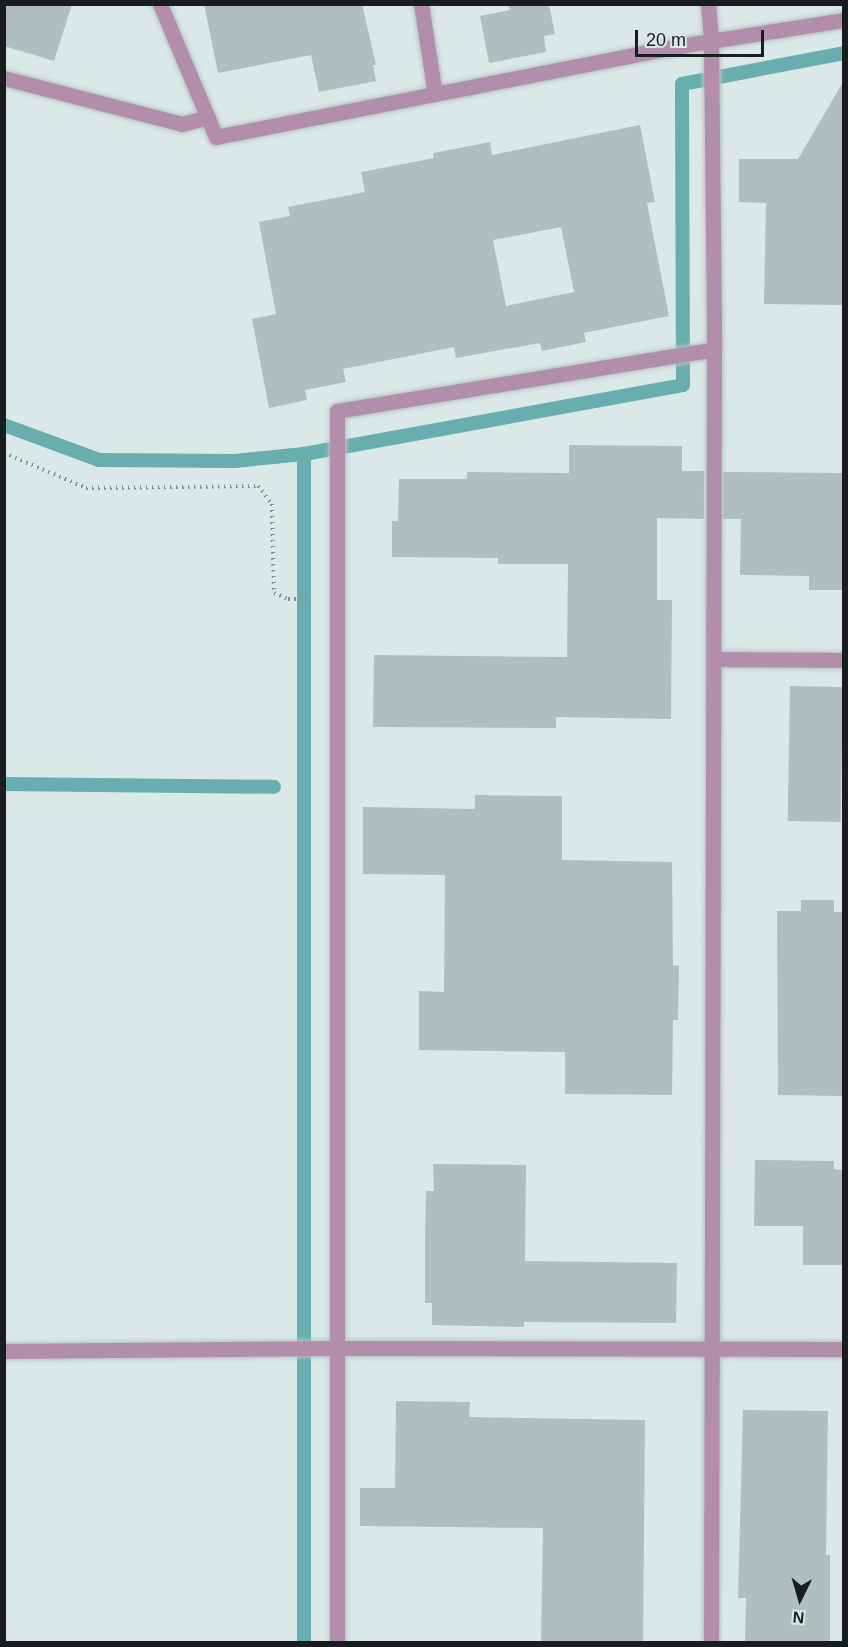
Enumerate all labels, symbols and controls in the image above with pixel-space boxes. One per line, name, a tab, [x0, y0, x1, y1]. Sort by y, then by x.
scale bar	[638, 18, 767, 56]
text: 20 m	[646, 30, 686, 50]
north arrow	[770, 1569, 830, 1629]
text: N	[792, 1608, 805, 1626]

